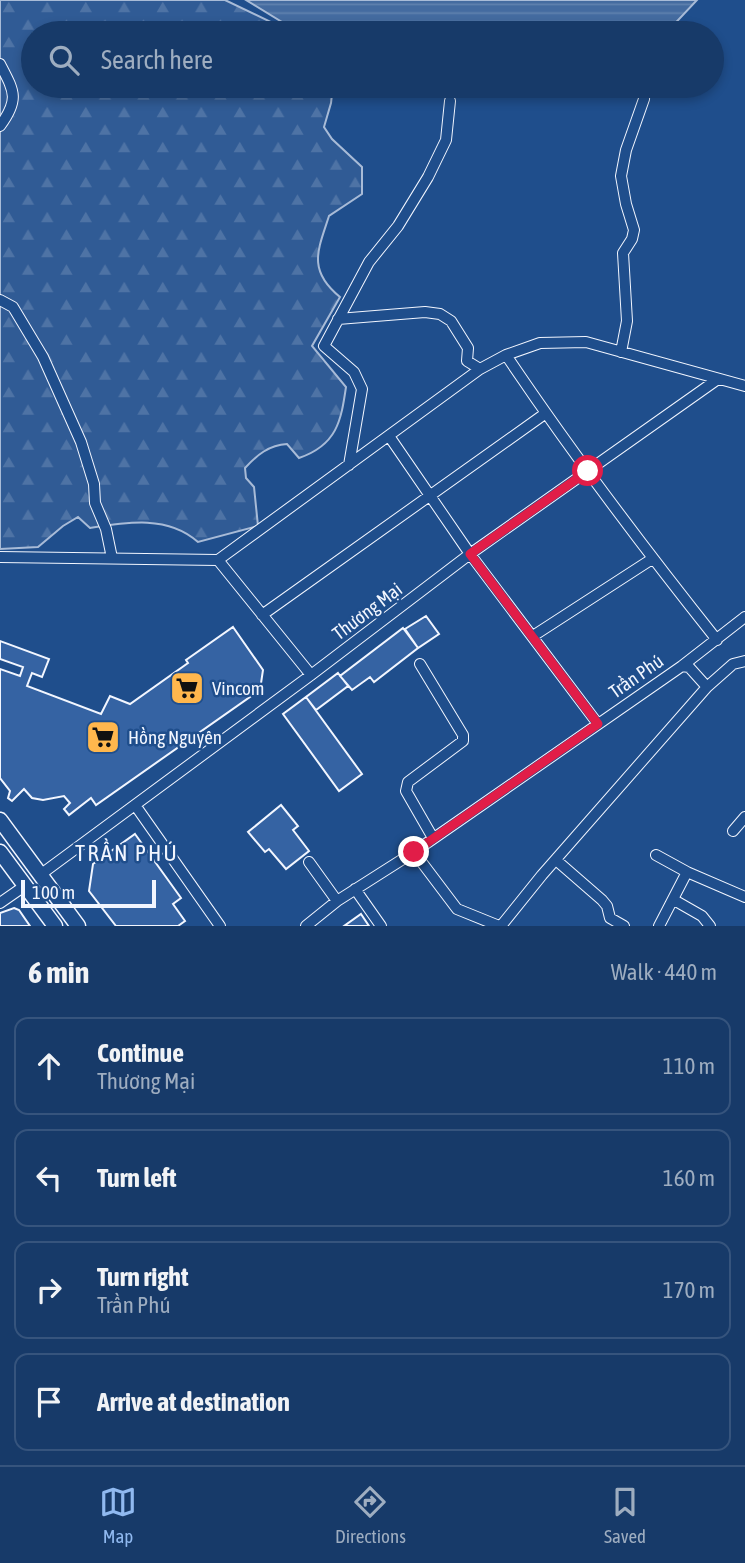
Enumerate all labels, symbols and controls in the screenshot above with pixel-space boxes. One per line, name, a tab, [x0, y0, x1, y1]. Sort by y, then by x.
search box	[21, 21, 724, 98]
icon: search	[45, 41, 83, 79]
text: Search here	[101, 45, 213, 75]
route start	[572, 455, 603, 486]
street label: Thương Mại	[328, 578, 406, 644]
street label: Trần Phú	[605, 650, 667, 702]
supermarket icon: Vincom	[168, 669, 206, 707]
place label: Vincom	[212, 677, 265, 699]
supermarket icon: Hồng Nguyên	[84, 718, 122, 756]
place label: Hồng Nguyên	[128, 726, 222, 748]
route end	[398, 836, 429, 867]
district label: TRẦN PHÚ	[75, 838, 179, 866]
scale bar	[21, 877, 156, 909]
text: 100 m	[32, 881, 75, 903]
text: 6 min	[28, 955, 89, 989]
text: Walk · 440 m	[611, 959, 717, 985]
text: Continue	[97, 1038, 184, 1068]
icon: ahead	[30, 1047, 68, 1085]
text: 110 m	[663, 1053, 715, 1079]
text: Thương Mại	[97, 1068, 195, 1094]
icon: left	[30, 1159, 68, 1197]
text: Turn left	[97, 1163, 177, 1193]
text: 160 m	[663, 1165, 715, 1191]
text: Turn right	[97, 1262, 188, 1292]
icon: right	[30, 1271, 68, 1309]
text: 170 m	[663, 1277, 715, 1303]
text: Trần Phú	[97, 1292, 171, 1318]
icon: arrive	[30, 1383, 68, 1421]
text: Arrive at destination	[97, 1387, 290, 1417]
tab: Map	[99, 1483, 137, 1547]
tab: Directions	[335, 1483, 406, 1547]
tab: Saved	[604, 1483, 646, 1547]

